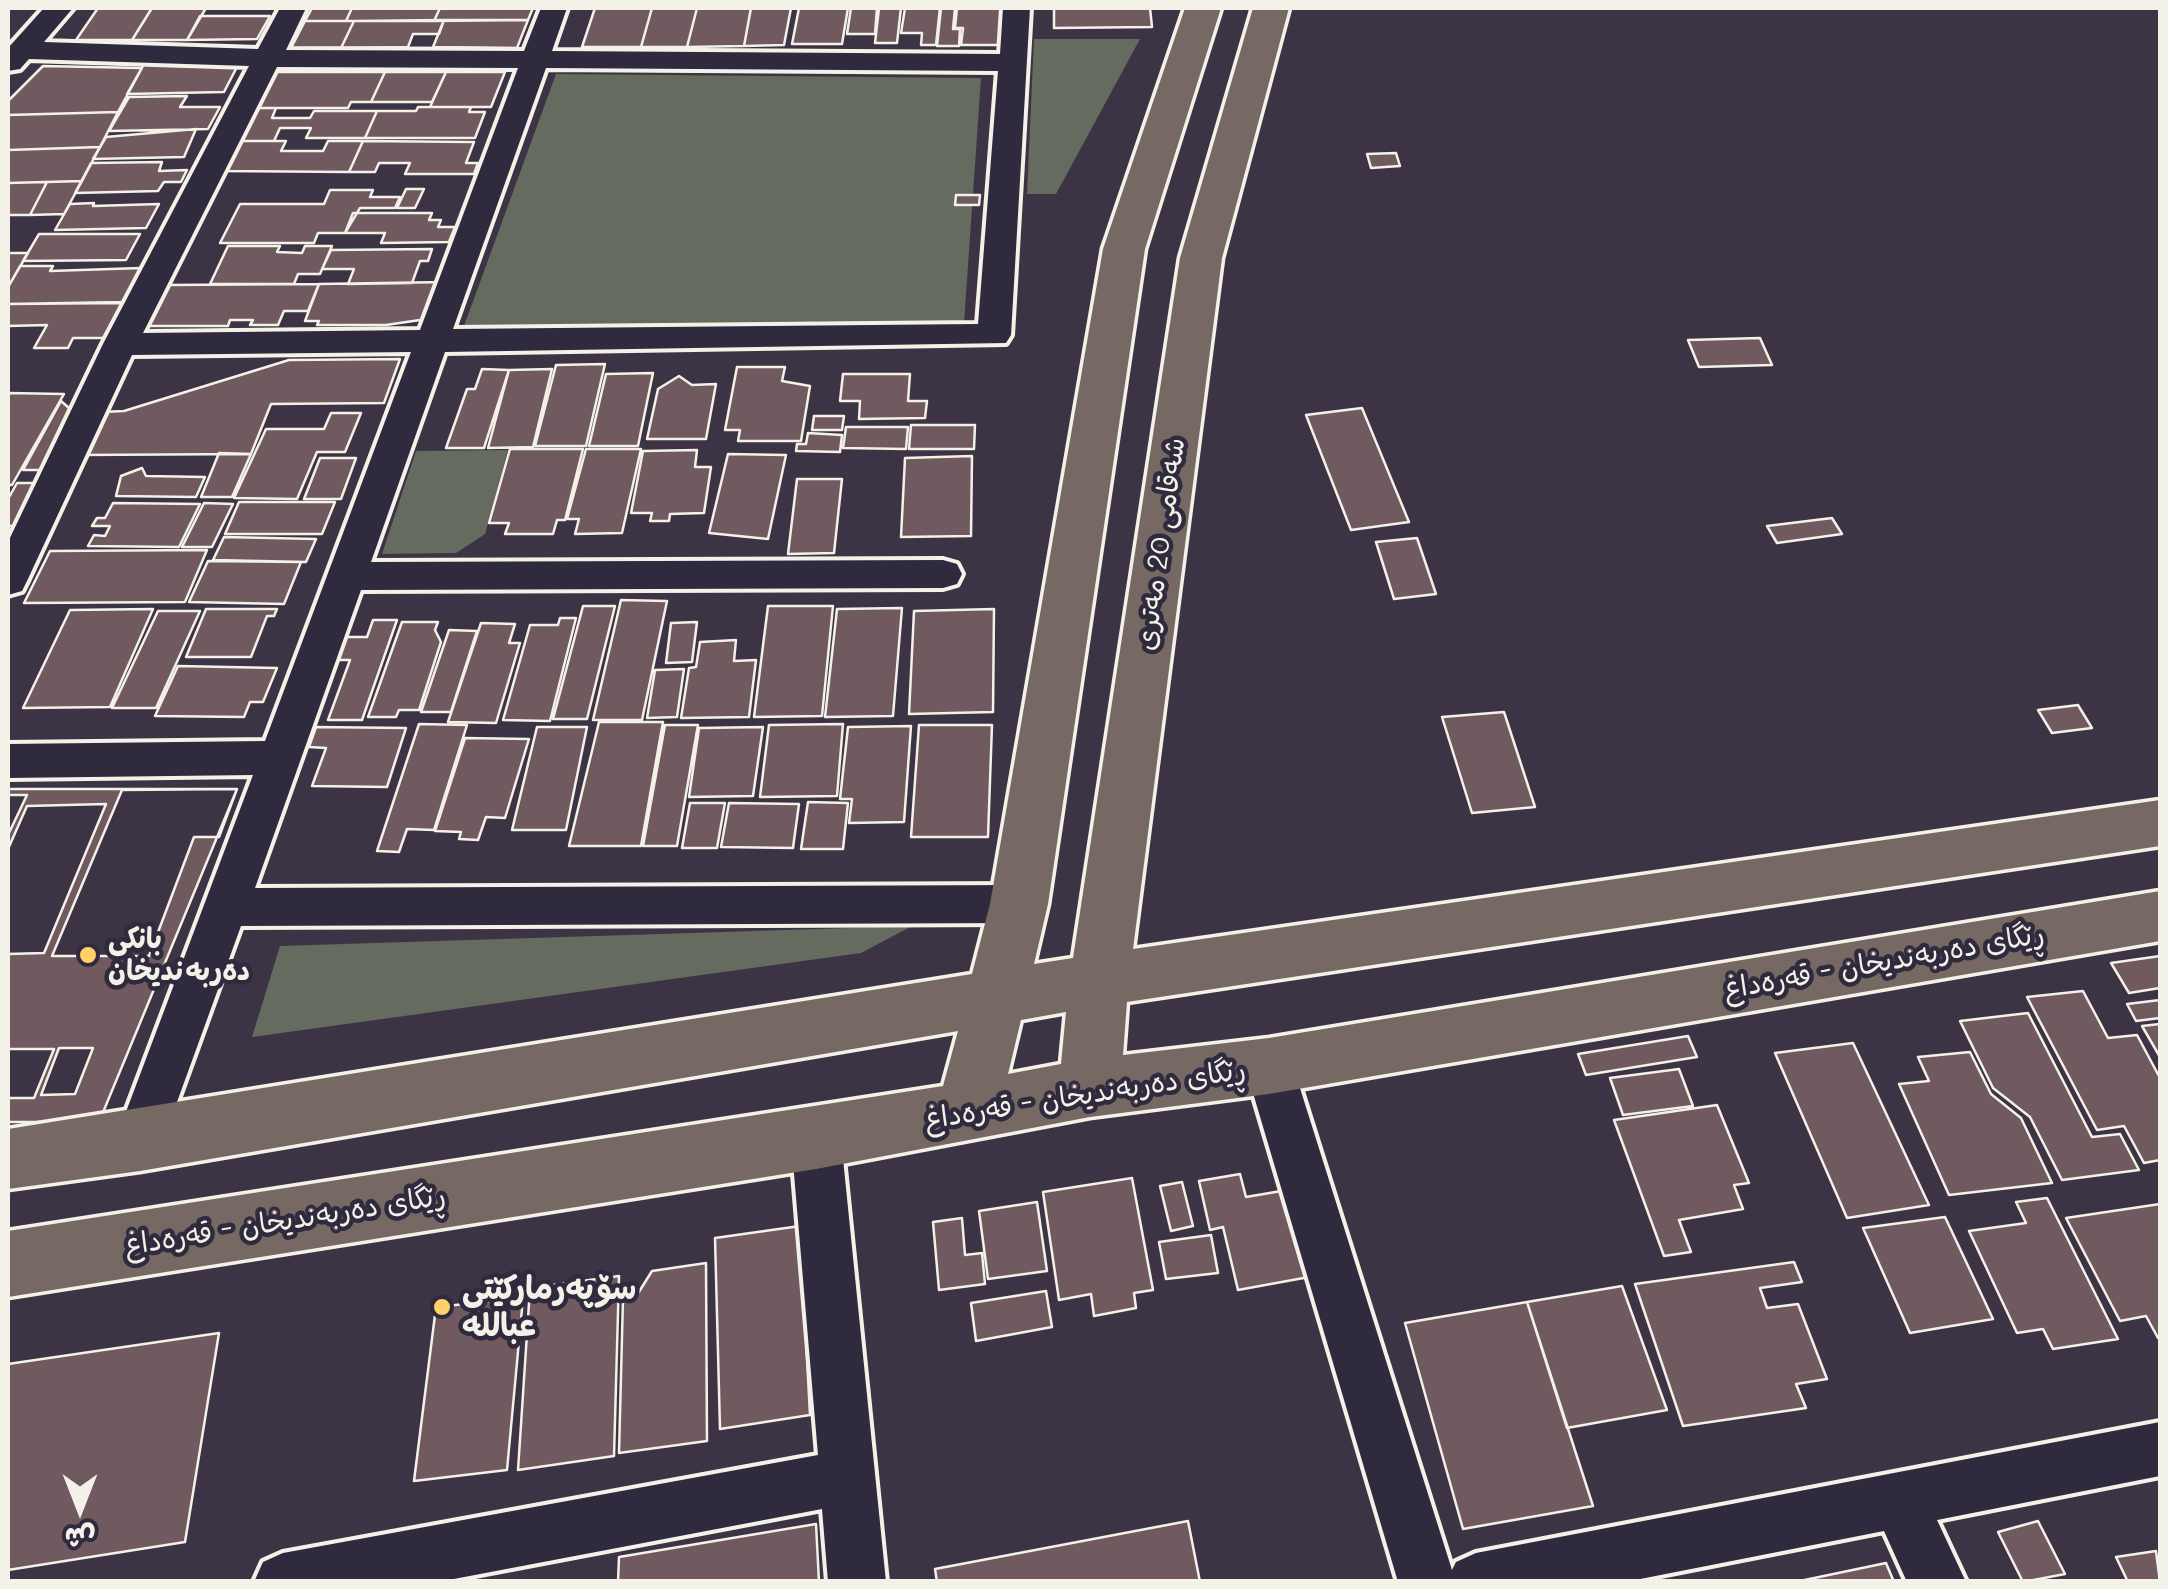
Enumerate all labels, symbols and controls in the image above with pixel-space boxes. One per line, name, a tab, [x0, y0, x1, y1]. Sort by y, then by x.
street label: شەقامی 20 مەتری	[1129, 435, 1193, 653]
street label: ڕێگای دەربەندیخان - قەرەداغ	[1721, 917, 2047, 1007]
place label: بانکی دەربەندیخان	[108, 922, 250, 988]
marker: بانکی دەربەندیخان	[77, 944, 99, 966]
street label: ڕێگای دەربەندیخان - قەرەداغ	[922, 1053, 1248, 1137]
street label: ڕێگای دەربەندیخان - قەرەداغ	[122, 1179, 448, 1263]
place label: سۆپه‌رماركێتى عبالله	[462, 1270, 637, 1345]
marker: سۆپه‌رماركێتى عبالله	[431, 1296, 453, 1318]
north arrow	[30, 1459, 130, 1559]
text: ش	[65, 1521, 95, 1557]

